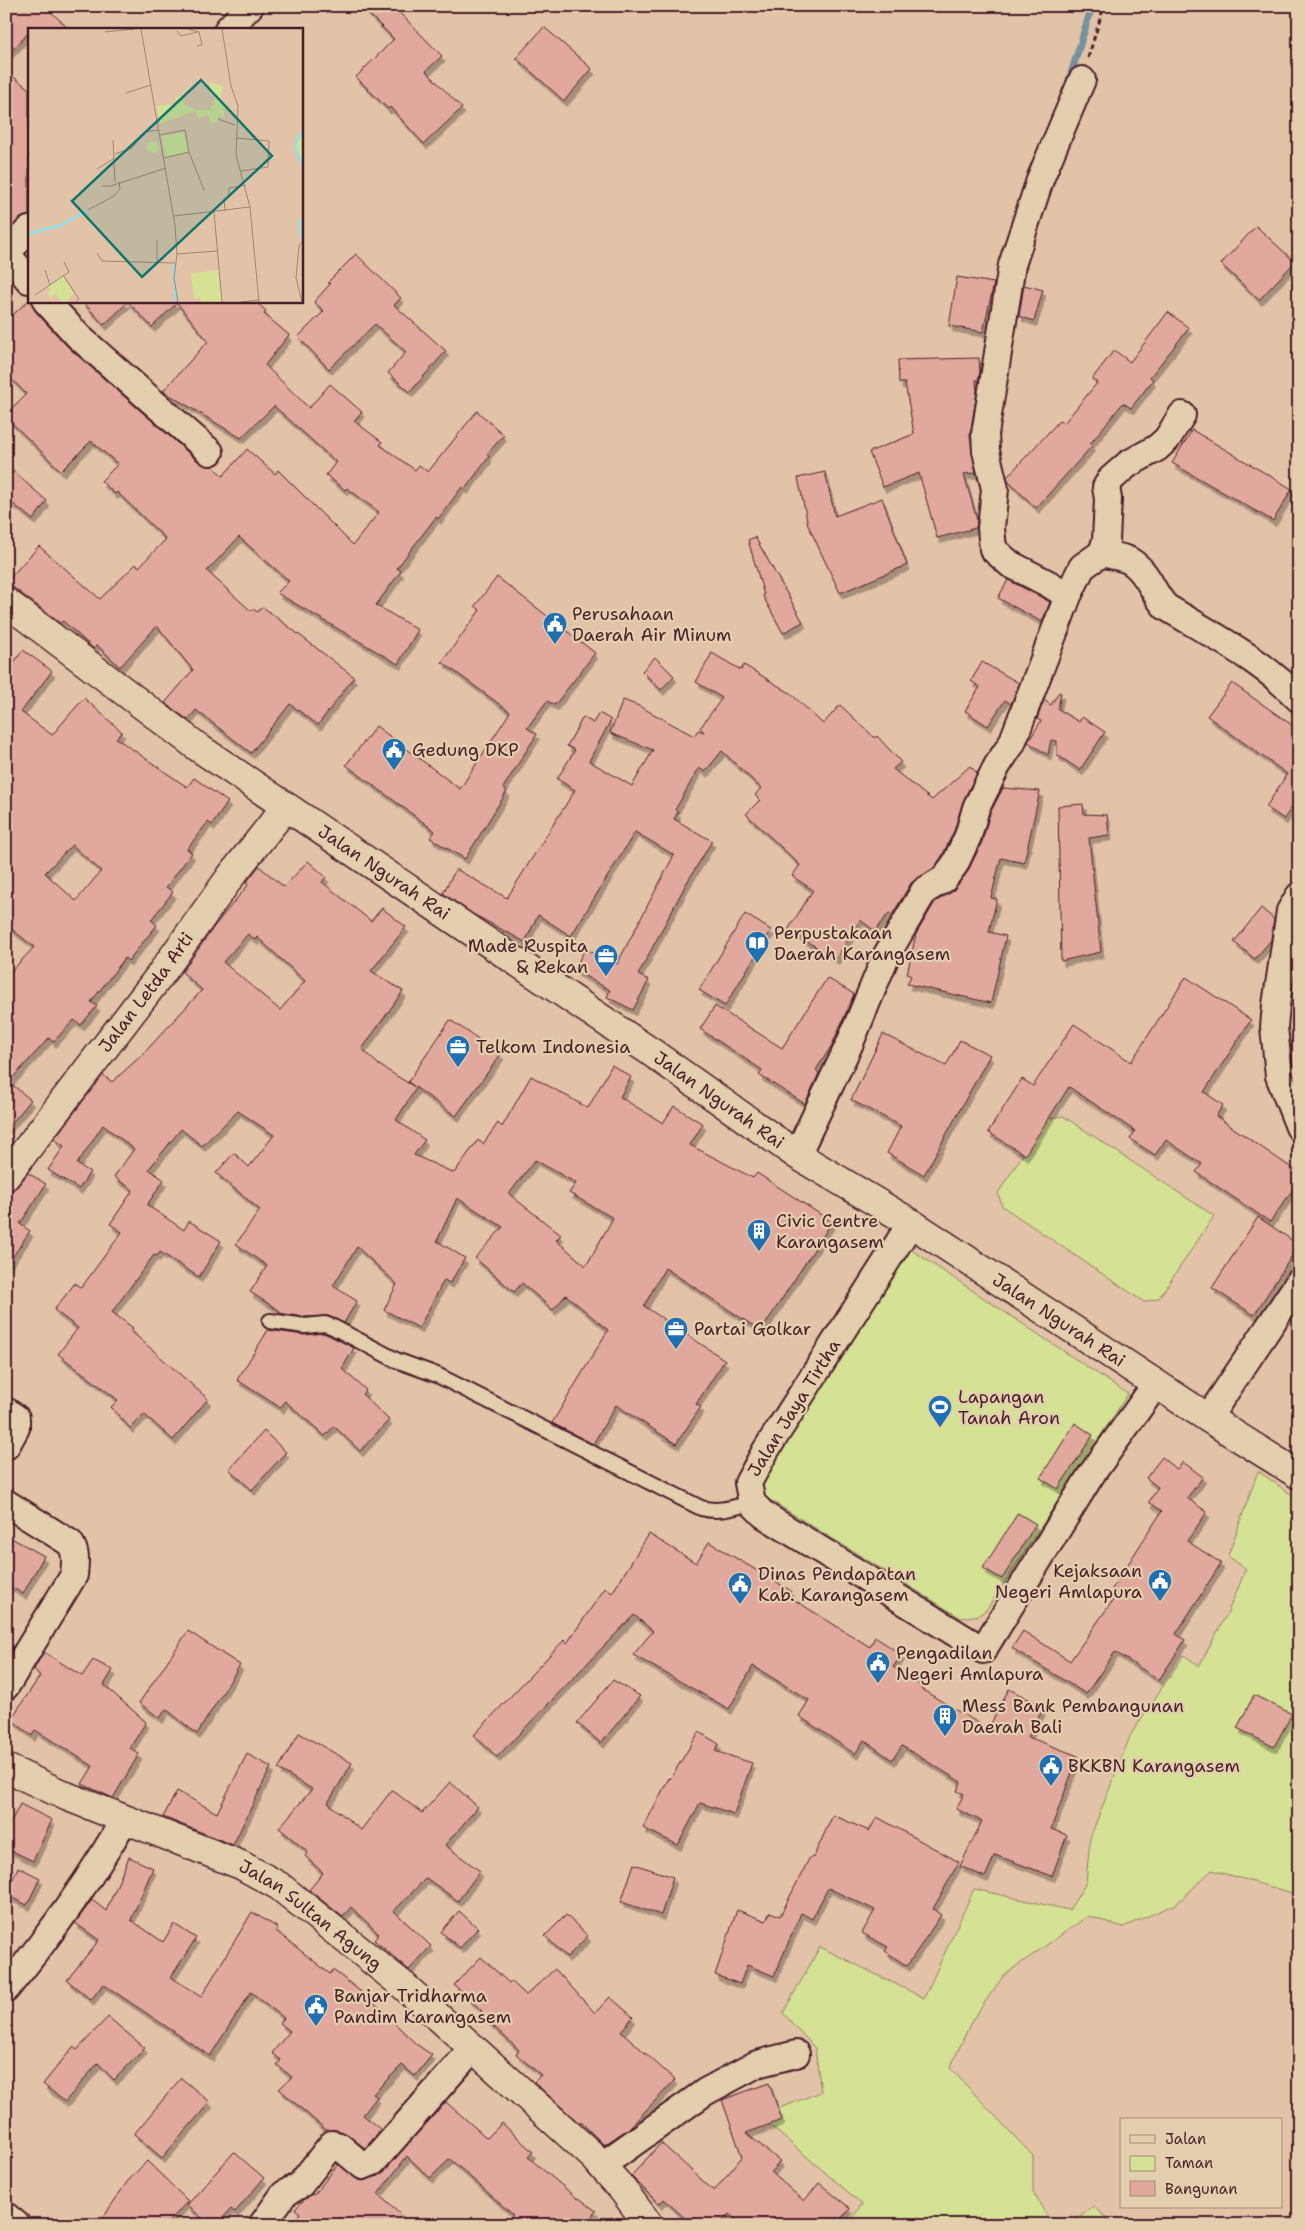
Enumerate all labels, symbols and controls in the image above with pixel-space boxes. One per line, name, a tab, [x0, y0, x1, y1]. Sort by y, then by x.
inset map	[28, 28, 302, 302]
place label: Perusahaan Daerah Air Minum	[572, 602, 732, 647]
public building icon: Perusahaan Daerah Air Minum	[542, 611, 568, 645]
public building icon: Gedung DKP	[381, 737, 407, 771]
place label: Gedung DKP	[412, 738, 519, 762]
street label: Jalan Ngurah Rai	[313, 819, 455, 926]
place label: Perpustakaan Daerah Karangasem	[774, 921, 950, 966]
street label: Jalan Letda Arti	[93, 927, 199, 1057]
library icon: Perpustakaan Daerah Karangasem	[744, 930, 770, 964]
place label: Made Ruspita & Rekan	[468, 934, 588, 979]
office icon: Made Ruspita & Rekan	[593, 943, 619, 977]
office icon: Telkom Indonesia	[445, 1034, 471, 1068]
place label: Telkom Indonesia	[476, 1035, 630, 1059]
street label: Jalan Ngurah Rai	[649, 1046, 789, 1154]
place label: Civic Centre Karangasem	[776, 1209, 884, 1254]
building icon: Civic Centre Karangasem	[746, 1218, 772, 1252]
street label: Jalan Ngurah Rai	[988, 1268, 1130, 1372]
office icon: Partai Golkar	[663, 1316, 689, 1350]
place label: Partai Golkar	[694, 1317, 811, 1341]
street label: Jalan Jaya Tirtha	[742, 1335, 846, 1481]
place label: Lapangan Tanah Aron	[958, 1385, 1060, 1430]
sports icon: Lapangan Tanah Aron	[927, 1394, 953, 1428]
place label: Kejaksaan Negeri Amlapura	[995, 1559, 1142, 1604]
place label: Dinas Pendapatan Kab. Karangasem	[758, 1562, 916, 1607]
public building icon: Kejaksaan Negeri Amlapura	[1147, 1568, 1173, 1602]
public building icon: Dinas Pendapatan Kab. Karangasem	[727, 1571, 753, 1605]
place label: Pengadilan Negeri Amlapura	[896, 1641, 1043, 1686]
public building icon: Pengadilan Negeri Amlapura	[865, 1650, 891, 1684]
place label: Mess Bank Pembangunan Daerah Bali	[962, 1694, 1184, 1739]
building icon: Mess Bank Pembangunan Daerah Bali	[932, 1703, 958, 1737]
public building icon: BKKBN Karangasem	[1038, 1753, 1064, 1787]
place label: BKKBN Karangasem	[1068, 1754, 1240, 1778]
street label: Jalan Sultan Agung	[234, 1854, 387, 1976]
place label: Banjar Tridharma Pandim Karangasem	[334, 1984, 511, 2029]
public building icon: Banjar Tridharma Pandim Karangasem	[303, 1993, 329, 2027]
legend	[1120, 2118, 1282, 2208]
text: Jalan	[1165, 2129, 1206, 2149]
text: Taman	[1165, 2153, 1213, 2173]
text: Bangunan	[1165, 2179, 1237, 2199]

